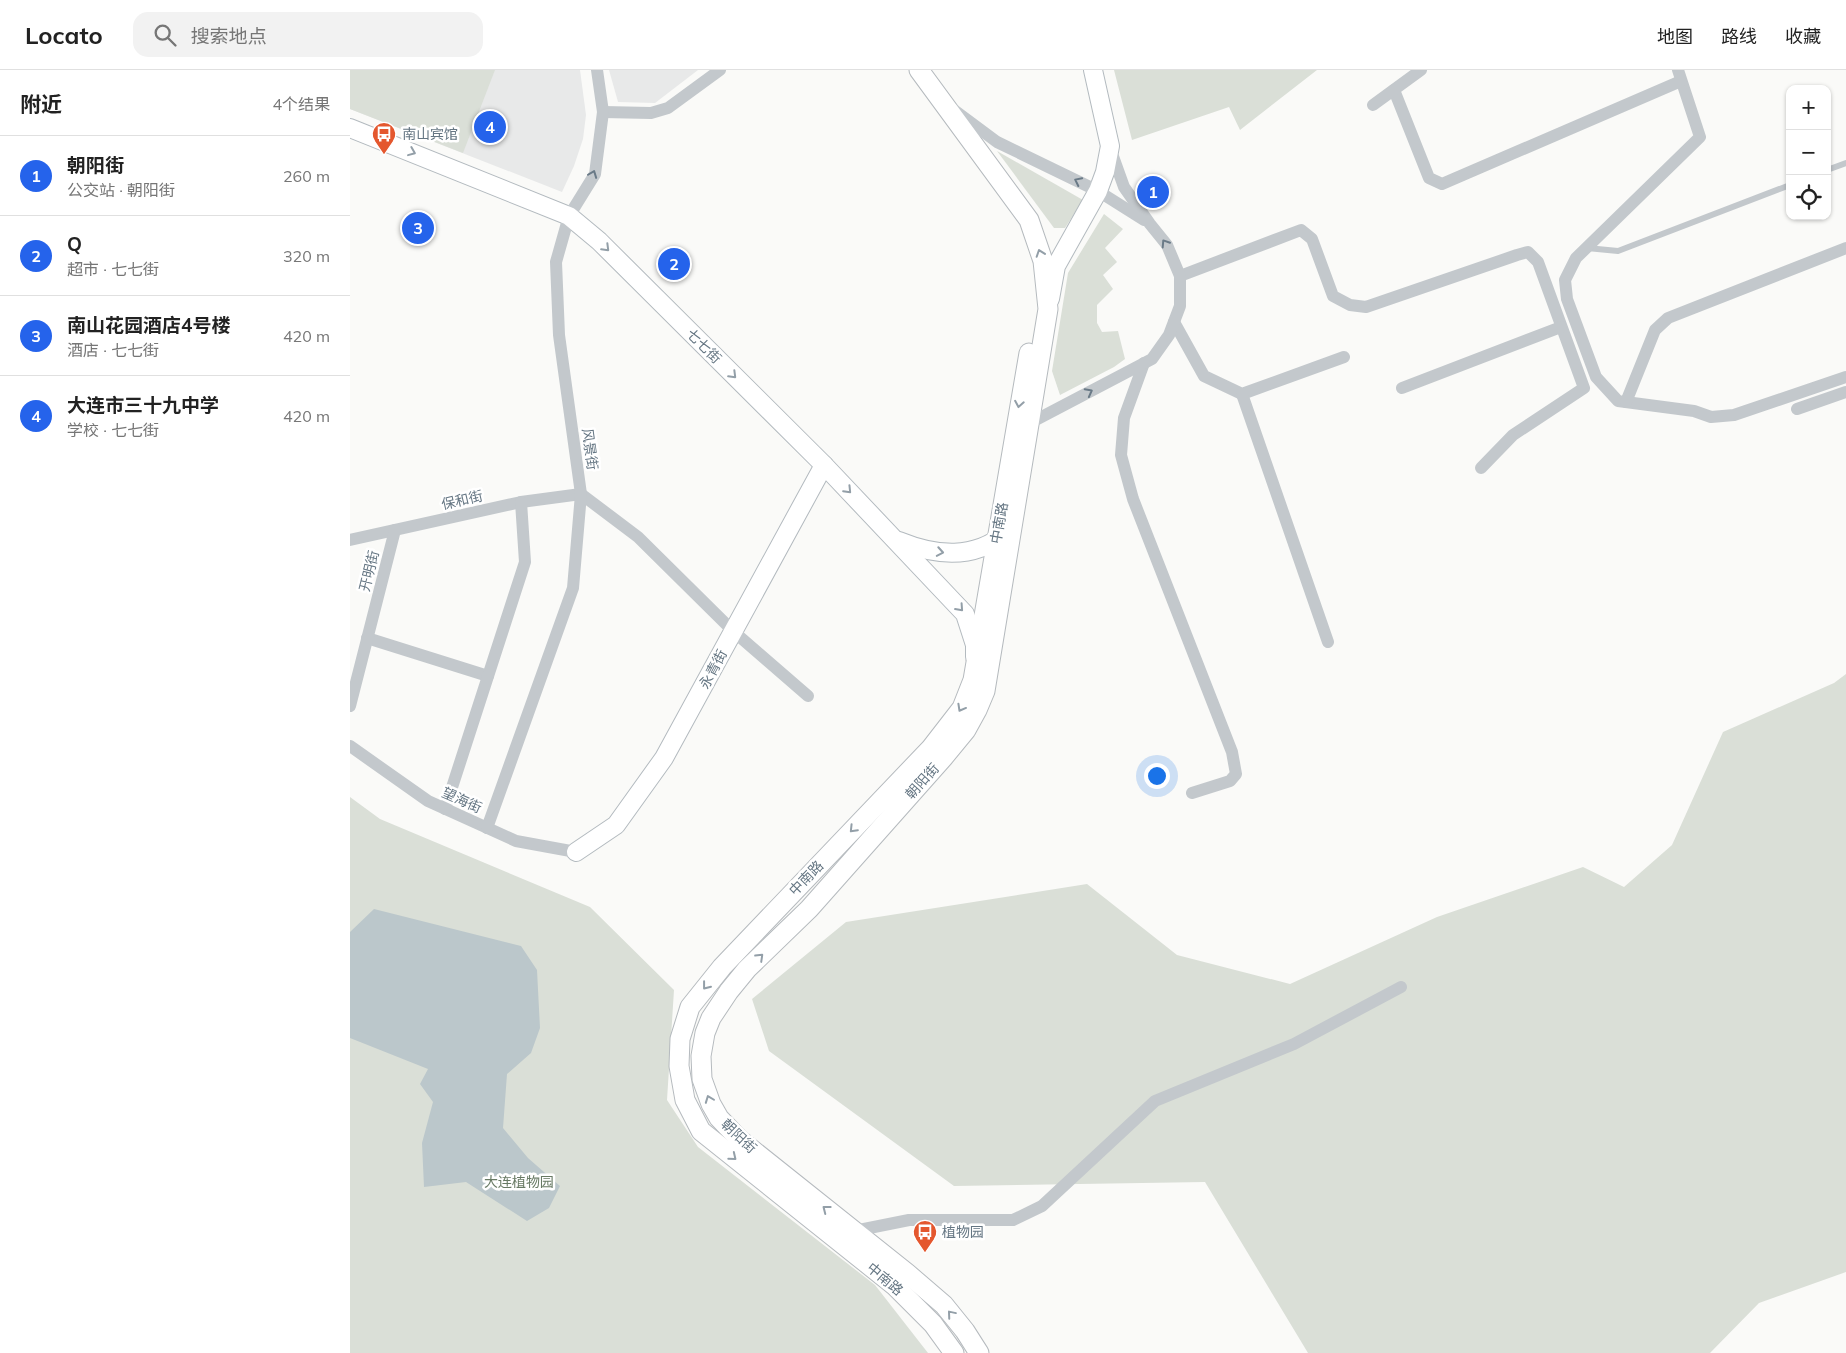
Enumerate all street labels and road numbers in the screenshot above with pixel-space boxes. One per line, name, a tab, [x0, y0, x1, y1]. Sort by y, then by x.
street label: 七七街	[683, 325, 725, 367]
street label: 风景街	[578, 427, 602, 471]
street label: 保和街	[440, 487, 484, 513]
street label: 中南路	[986, 501, 1012, 545]
street label: 开明街	[355, 548, 383, 594]
street label: 永青街	[695, 646, 731, 692]
street label: 朝阳街	[901, 759, 943, 803]
street label: 望海街	[439, 783, 485, 817]
street label: 中南路	[785, 857, 827, 899]
street label: 朝阳街	[718, 1115, 760, 1157]
street label: 中南路	[863, 1259, 907, 1299]

